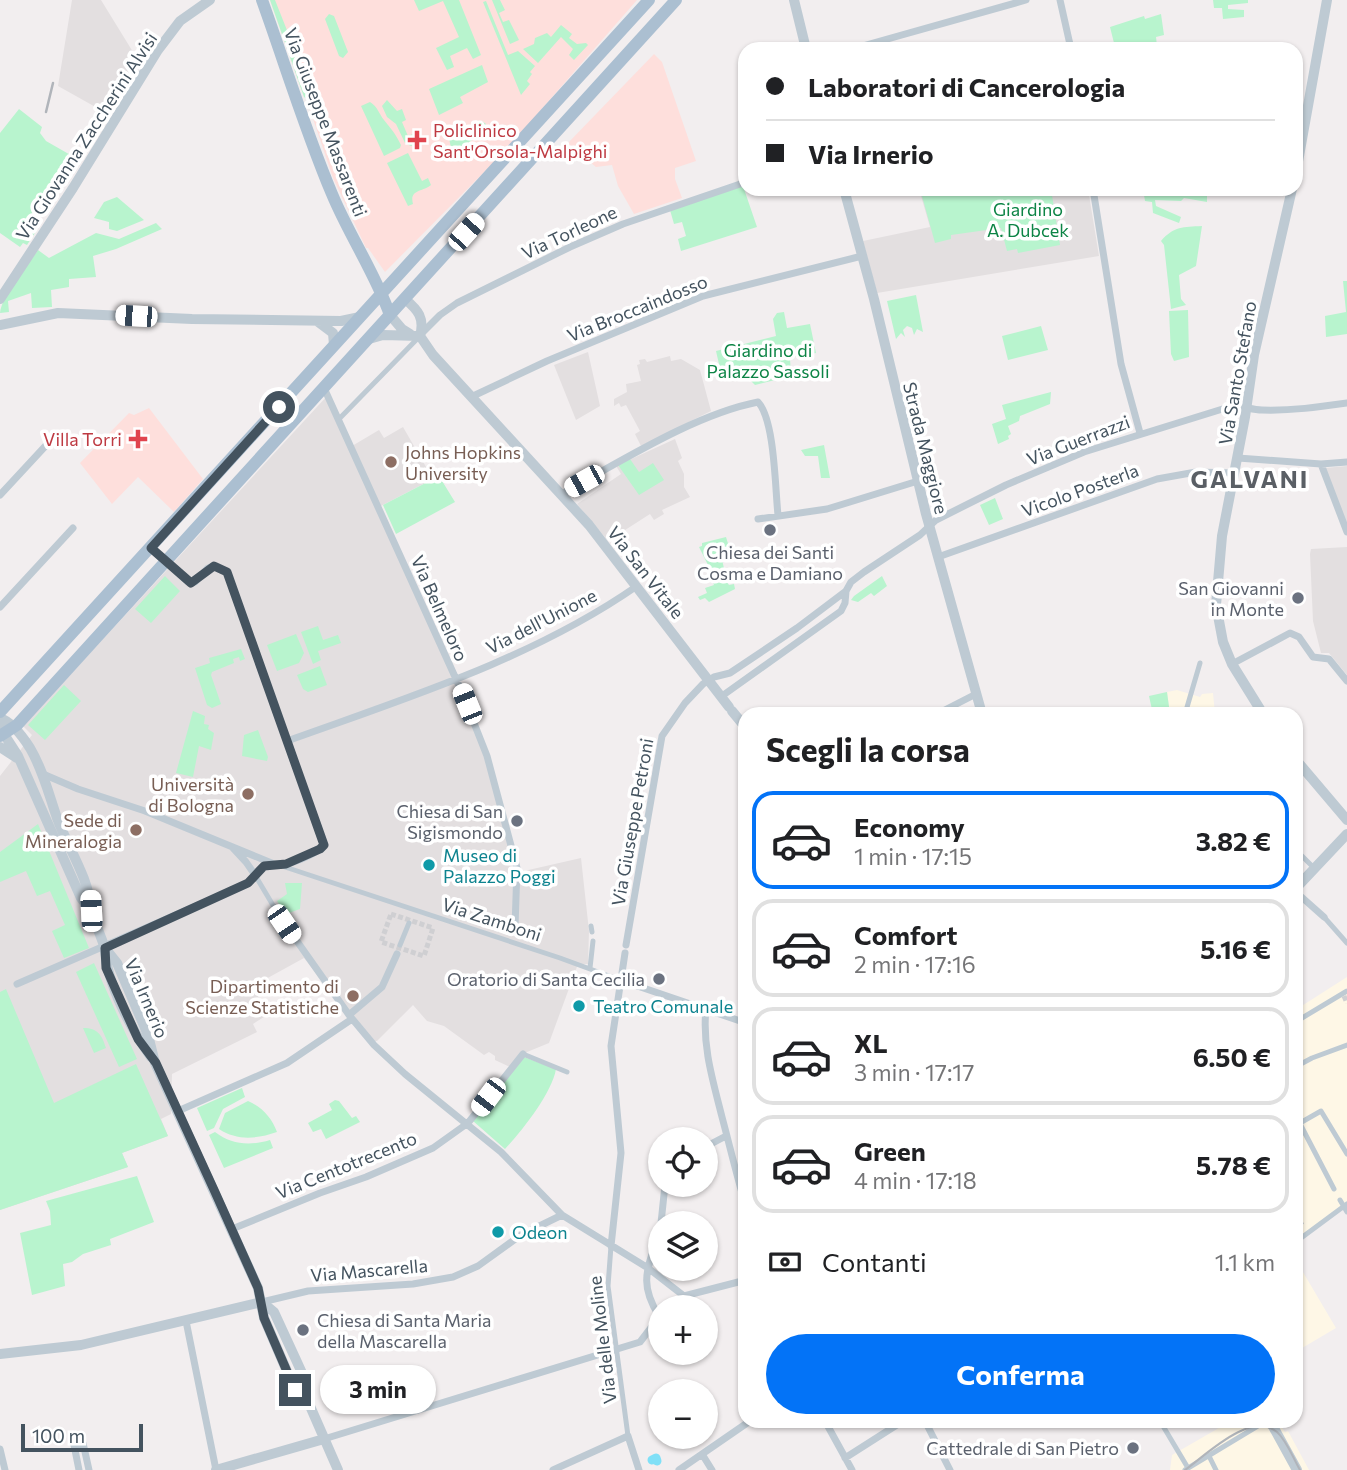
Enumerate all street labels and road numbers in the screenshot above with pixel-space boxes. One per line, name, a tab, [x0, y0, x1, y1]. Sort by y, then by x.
street label: Via Giuseppe Massarenti	[280, 24, 372, 220]
street label: Via Giovanna Zaccherini Alvisi	[11, 28, 161, 244]
street label: Via Torleone	[518, 200, 620, 264]
street label: Via Broccaindosso	[564, 270, 710, 346]
street label: Via Santo Stefano	[1213, 299, 1261, 447]
street label: Strada Maggiore	[899, 380, 953, 516]
street label: Via Guerrazzi	[1023, 410, 1133, 470]
street label: Vicolo Posterla	[1018, 459, 1142, 521]
street label: Via San Vitale	[603, 521, 689, 623]
street label: Via Belmeloro	[407, 552, 473, 664]
street label: Via dell'Unione	[482, 584, 600, 658]
street label: Via Giuseppe Petroni	[606, 736, 658, 908]
street label: Via Zamboni	[439, 893, 545, 945]
street label: Via Irnerio	[120, 955, 174, 1041]
street label: Via Centotrecento	[272, 1127, 420, 1203]
street label: Via Mascarella	[309, 1254, 429, 1286]
street label: Via delle Moline	[583, 1275, 621, 1405]

